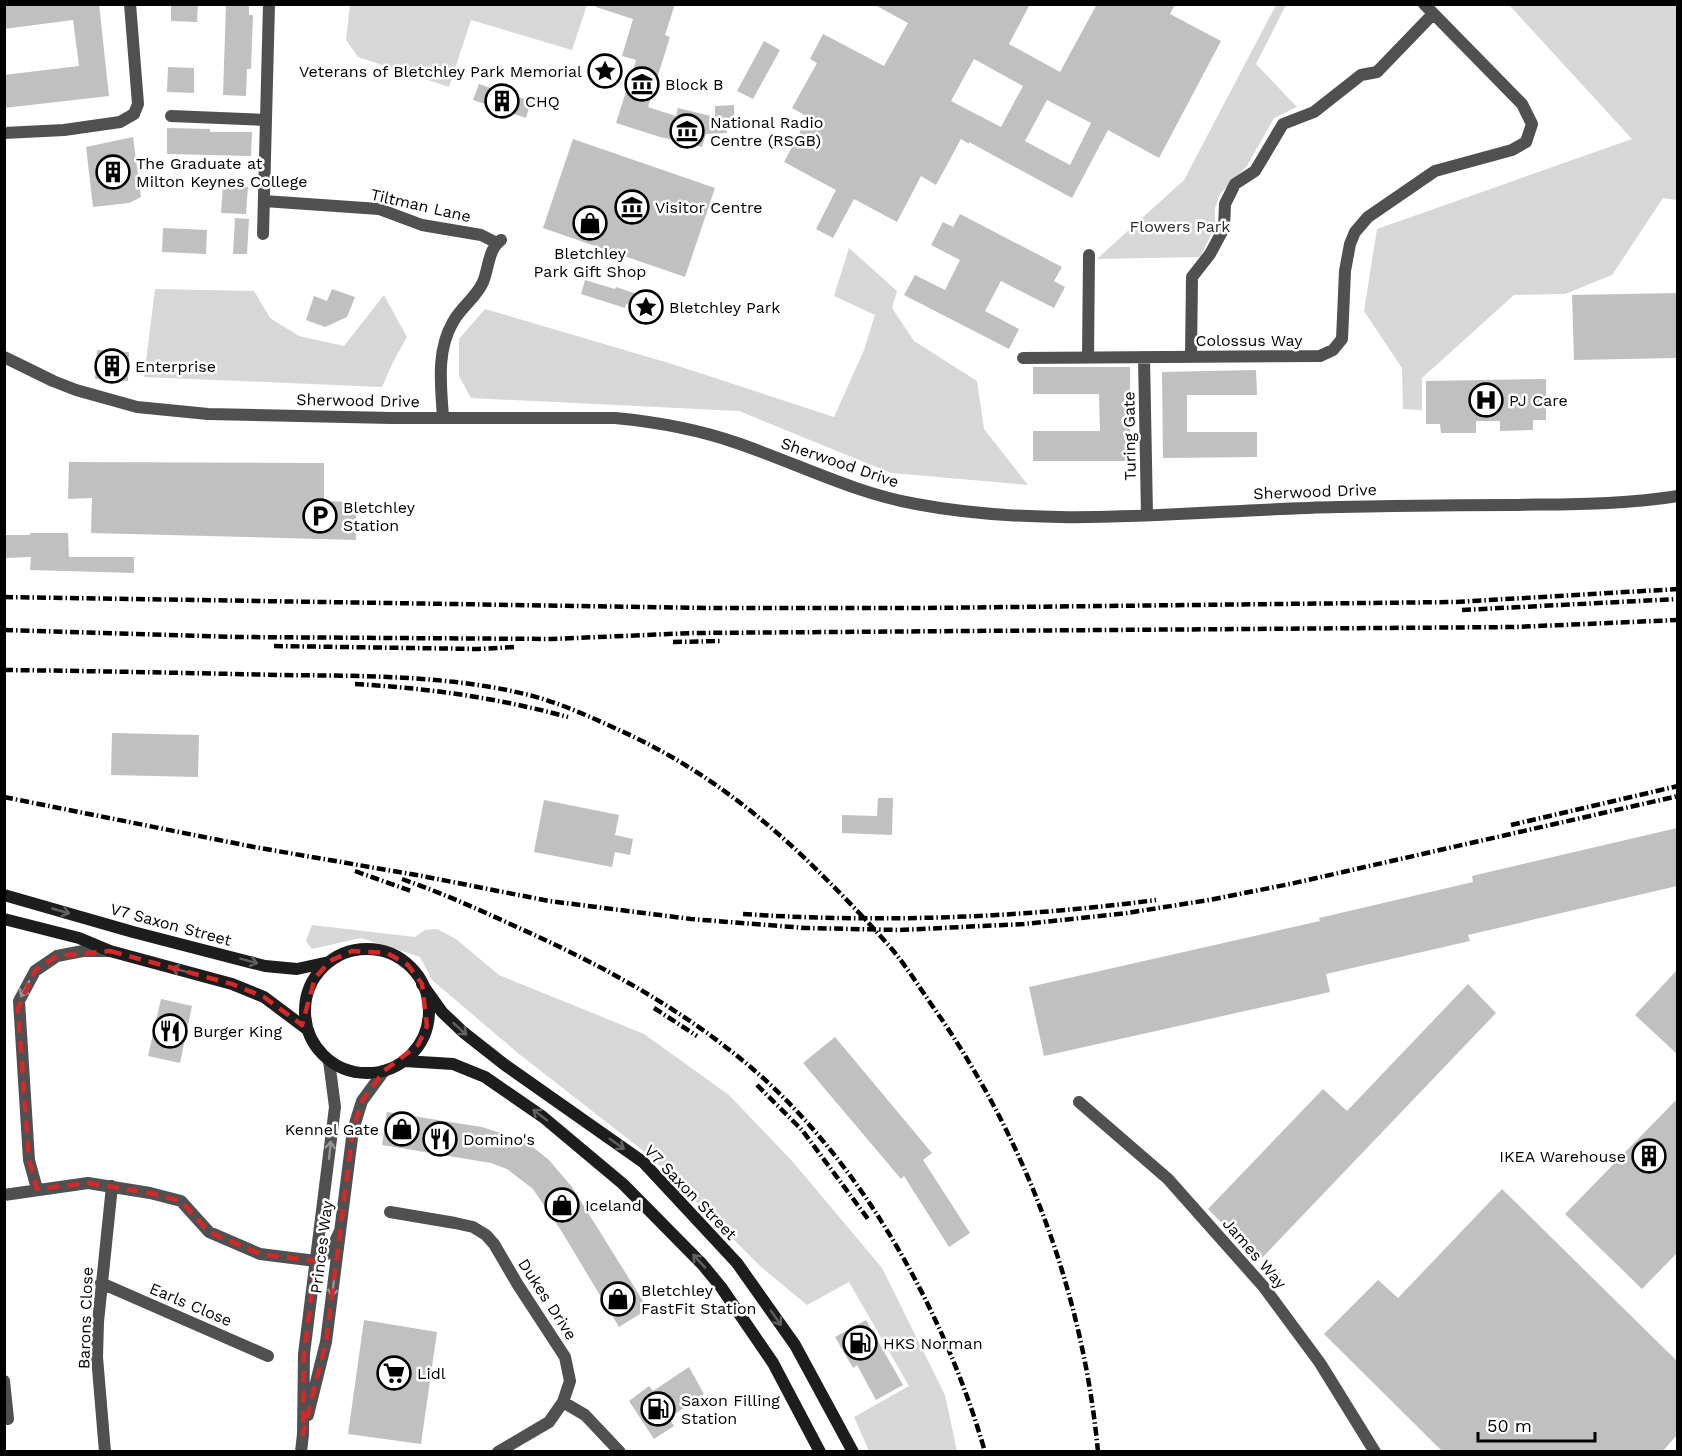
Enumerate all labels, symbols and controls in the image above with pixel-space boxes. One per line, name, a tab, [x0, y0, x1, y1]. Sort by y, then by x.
place icon: Veterans of Bletchley Park Memorial	[587, 53, 623, 89]
place label: Veterans of Bletchley Park Memorial	[299, 62, 582, 81]
museum icon: Block B	[624, 66, 660, 102]
place label: Block B	[665, 75, 724, 94]
building icon: CHQ	[484, 83, 520, 119]
place label: CHQ	[525, 92, 560, 111]
museum icon: National Radio Centre (RSGB)	[669, 113, 705, 149]
place label: National Radio Centre (RSGB)	[710, 113, 823, 150]
building icon: The Graduate at Milton Keynes College	[95, 154, 131, 190]
place label: The Graduate at Milton Keynes College	[136, 154, 307, 191]
street label: Tiltman Lane	[369, 185, 473, 226]
museum icon: Visitor Centre	[614, 189, 650, 225]
place label: Visitor Centre	[655, 198, 762, 217]
shop icon: Bletchley Park Gift Shop	[572, 205, 608, 241]
park label: Flowers Park	[1130, 217, 1230, 236]
place label: Bletchley Park Gift Shop	[534, 244, 646, 281]
place icon: Bletchley Park	[628, 289, 664, 325]
place label: Bletchley Park	[669, 298, 780, 317]
street label: Colossus Way	[1196, 331, 1303, 350]
building icon: Enterprise	[94, 348, 130, 384]
place label: Enterprise	[135, 357, 216, 376]
hospital icon: PJ Care	[1468, 382, 1504, 418]
street label: Sherwood Drive	[296, 390, 420, 411]
street label: Turing Gate	[1119, 391, 1140, 481]
place label: PJ Care	[1509, 391, 1568, 410]
street label: Sherwood Drive	[778, 433, 901, 492]
street label: Sherwood Drive	[1253, 480, 1377, 503]
parking icon: Bletchley Station	[302, 498, 338, 534]
place label: Bletchley Station	[343, 498, 416, 535]
street label: V7 Saxon Street	[108, 899, 234, 950]
one-way arrow	[51, 906, 70, 917]
one-way arrow	[239, 956, 258, 968]
one-way arrow	[171, 964, 190, 975]
one-way arrow	[19, 980, 31, 998]
restaurant icon: Burger King	[152, 1013, 188, 1049]
place label: Burger King	[193, 1022, 282, 1041]
one-way arrow	[452, 1022, 467, 1036]
one-way arrow	[532, 1109, 548, 1122]
shop icon: Kennel Gate	[384, 1111, 420, 1147]
place label: Kennel Gate	[285, 1120, 379, 1139]
restaurant icon: Domino's	[422, 1121, 458, 1157]
place label: Domino's	[463, 1130, 535, 1149]
one-way arrow	[608, 1138, 625, 1150]
building icon: IKEA Warehouse	[1631, 1138, 1667, 1174]
one-way arrow	[325, 1141, 336, 1161]
street label: V7 Saxon Street	[640, 1141, 741, 1244]
place label: IKEA Warehouse	[1499, 1147, 1626, 1166]
shop icon: Iceland	[544, 1187, 580, 1223]
place label: Iceland	[585, 1196, 642, 1215]
street label: Princes Way	[306, 1199, 337, 1295]
street label: James Way	[1219, 1214, 1291, 1293]
one-way arrow	[692, 1254, 706, 1269]
street label: Dukes Drive	[514, 1255, 581, 1343]
street label: Barons Close	[74, 1267, 97, 1369]
one-way arrow	[327, 1278, 338, 1298]
street label: Earls Close	[147, 1279, 235, 1330]
shop icon: Bletchley FastFit Station	[600, 1281, 636, 1317]
place label: Bletchley FastFit Station	[641, 1281, 756, 1318]
one-way arrow	[770, 1309, 782, 1326]
fuel station icon: HKS Norman	[842, 1325, 878, 1361]
place label: HKS Norman	[883, 1334, 983, 1353]
supermarket icon: Lidl	[376, 1355, 412, 1391]
place label: Lidl	[417, 1364, 446, 1383]
fuel station icon: Saxon Filling Station	[640, 1391, 676, 1427]
place label: Saxon Filling Station	[681, 1391, 780, 1428]
scale bar	[1478, 1405, 1595, 1443]
text: 50 m	[1487, 1415, 1532, 1436]

